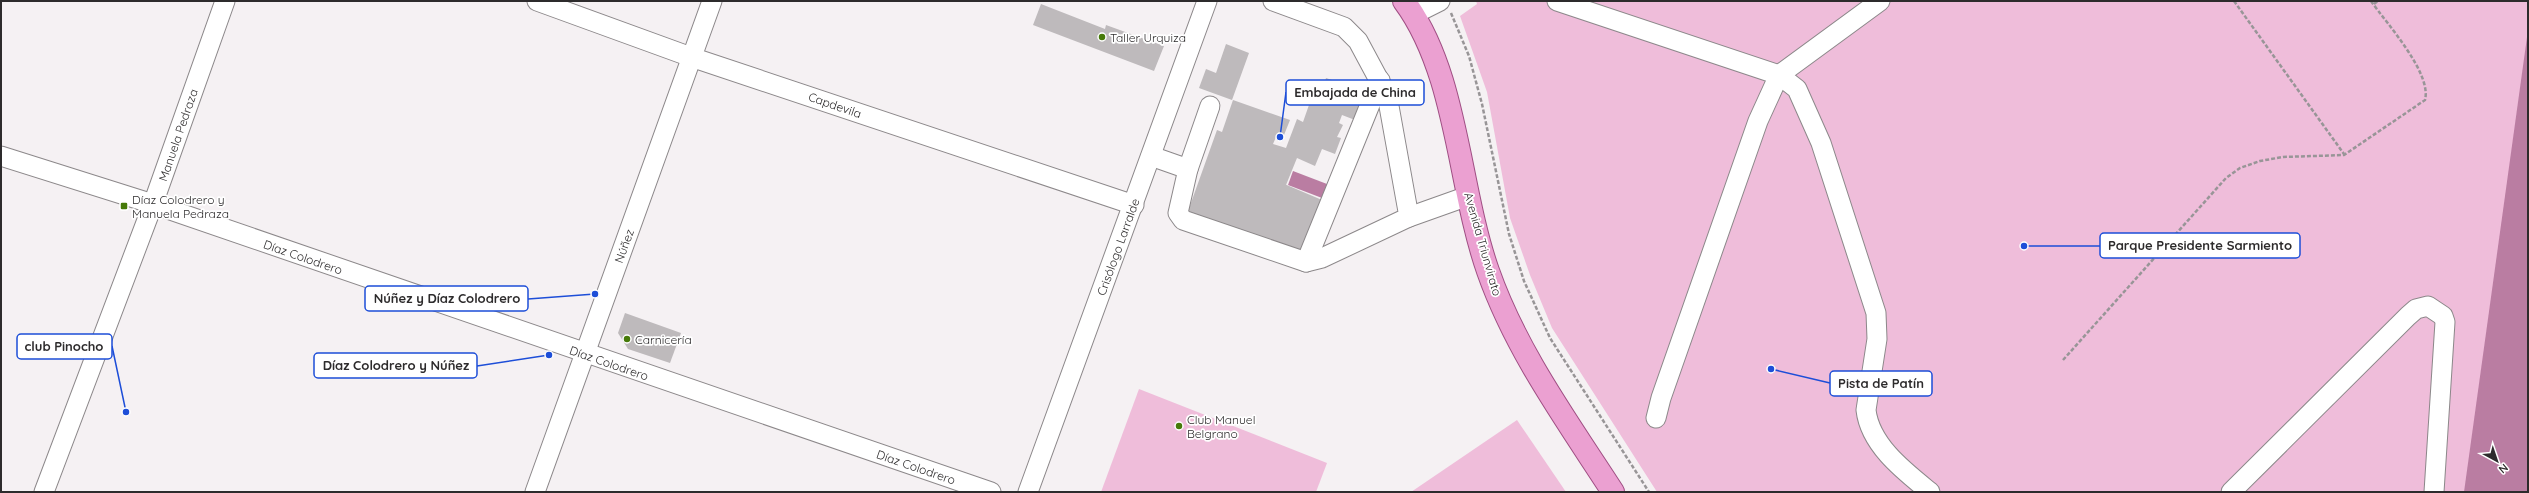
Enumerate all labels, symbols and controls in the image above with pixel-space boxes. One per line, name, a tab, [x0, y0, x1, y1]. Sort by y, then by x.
place label: Taller Urquiza	[1110, 30, 1186, 45]
marker: Taller Urquiza	[1097, 32, 1107, 42]
callout: Embajada de China	[1286, 80, 1424, 105]
text: Embajada de China	[1294, 84, 1416, 100]
street label: Manuela Pedraza	[155, 87, 201, 183]
street label: Capdevila	[806, 89, 864, 121]
street label: Avenida Triunvirato	[1461, 190, 1505, 298]
place label: Díaz Colodrero y Manuela Pedraza	[132, 192, 229, 221]
street label: Crisólogo Larralde	[1093, 196, 1143, 298]
marker: Díaz Colodrero y Manuela Pedraza	[119, 201, 129, 211]
street label: Núñez	[611, 227, 637, 265]
callout: Parque Presidente Sarmiento	[2100, 233, 2300, 258]
street label: Díaz Colodrero	[262, 236, 344, 278]
text: Parque Presidente Sarmiento	[2108, 237, 2292, 253]
callout: Núñez y Díaz Colodrero	[365, 286, 528, 311]
text: Núñez y Díaz Colodrero	[374, 290, 520, 306]
place label: Carnicería	[635, 332, 692, 347]
callout: club Pinocho	[17, 334, 112, 359]
marker: Carnicería	[622, 334, 632, 344]
text: club Pinocho	[25, 338, 103, 354]
street label: Díaz Colodrero	[568, 342, 650, 384]
callout: Díaz Colodrero y Núñez	[314, 353, 477, 378]
text: Díaz Colodrero y Núñez	[323, 357, 469, 373]
callout: Pista de Patín	[1830, 371, 1932, 396]
text: Pista de Patín	[1838, 375, 1924, 391]
place label: Club Manuel Belgrano	[1187, 412, 1255, 441]
marker: Club Manuel Belgrano	[1174, 421, 1184, 431]
north arrow	[2477, 441, 2517, 481]
street label: Díaz Colodrero	[875, 446, 957, 488]
text: N	[2496, 461, 2511, 477]

